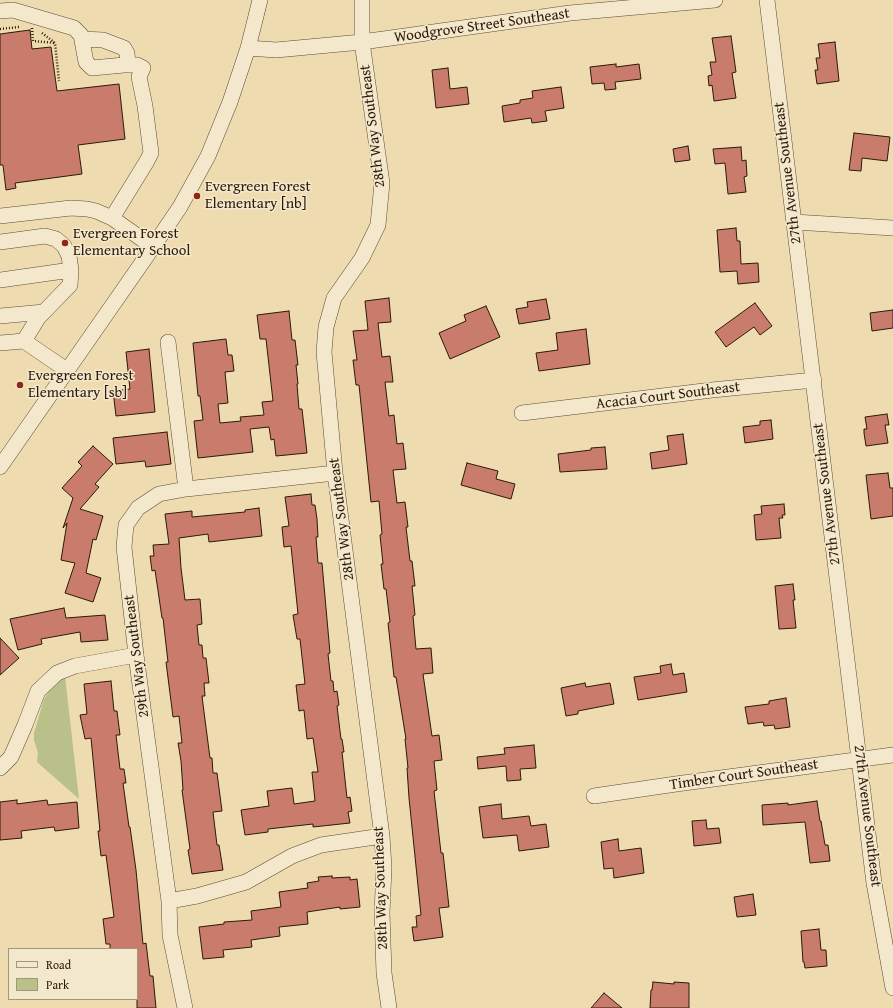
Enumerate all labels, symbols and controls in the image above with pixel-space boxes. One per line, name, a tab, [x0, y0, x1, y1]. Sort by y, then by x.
street label: Woodgrove Street Southeast	[393, 5, 571, 47]
street label: 28th Way Southeast	[357, 64, 389, 188]
street label: 27th Avenue Southeast	[770, 101, 806, 245]
place label: Evergreen Forest Elementary [nb]	[205, 178, 311, 213]
marker: Evergreen Forest Elementary [nb]	[192, 191, 202, 201]
place label: Evergreen Forest Elementary School	[73, 225, 191, 260]
marker: Evergreen Forest Elementary School	[60, 238, 70, 248]
place label: Evergreen Forest Elementary [sb]	[28, 367, 134, 402]
street label: Acacia Court Southeast	[595, 378, 741, 414]
marker: Evergreen Forest Elementary [sb]	[15, 380, 25, 390]
street label: 27th Avenue Southeast	[809, 422, 845, 566]
street label: 28th Way Southeast	[326, 457, 358, 581]
street label: 29th Way Southeast	[121, 594, 153, 718]
street label: 27th Avenue Southeast	[849, 744, 885, 888]
street label: Timber Court Southeast	[668, 756, 820, 794]
street label: 28th Way Southeast	[370, 826, 392, 950]
legend	[8, 948, 138, 1000]
text: Road	[46, 956, 71, 973]
text: Park	[46, 976, 69, 993]

